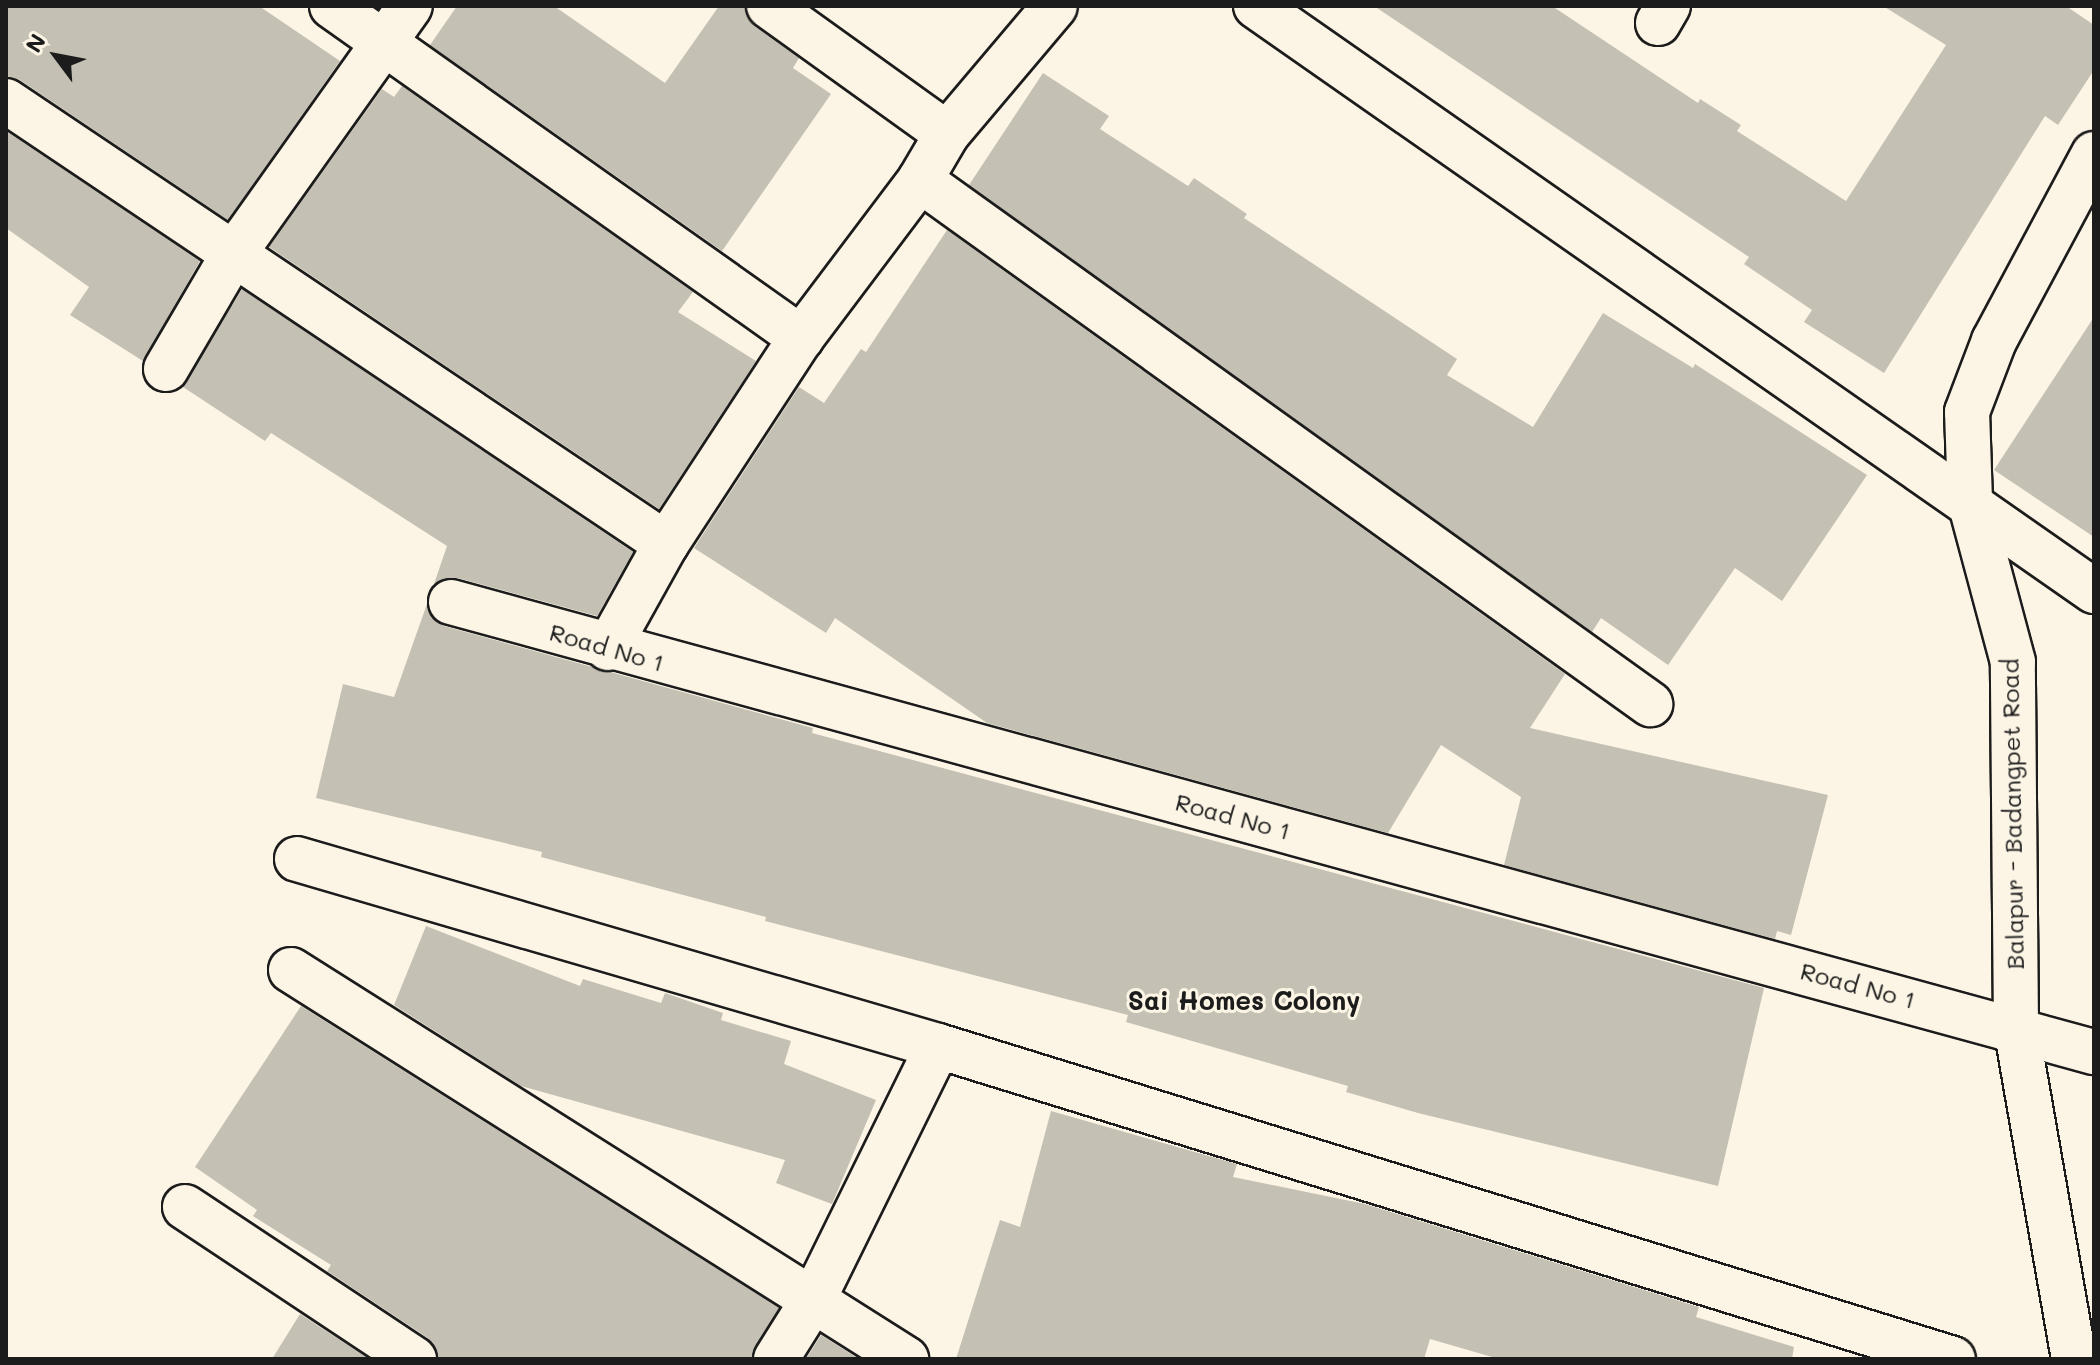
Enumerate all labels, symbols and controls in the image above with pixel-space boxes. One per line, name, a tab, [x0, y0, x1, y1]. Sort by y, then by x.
north arrow	[16, 16, 96, 96]
text: N	[18, 28, 52, 58]
street label: Road No 1	[546, 617, 668, 677]
street label: Balapur - Badangpet Road	[1995, 658, 2029, 970]
street label: Road No 1	[1172, 787, 1294, 845]
street label: Road No 1	[1797, 956, 1919, 1014]
district label: Sai Homes Colony	[1128, 985, 1360, 1017]

